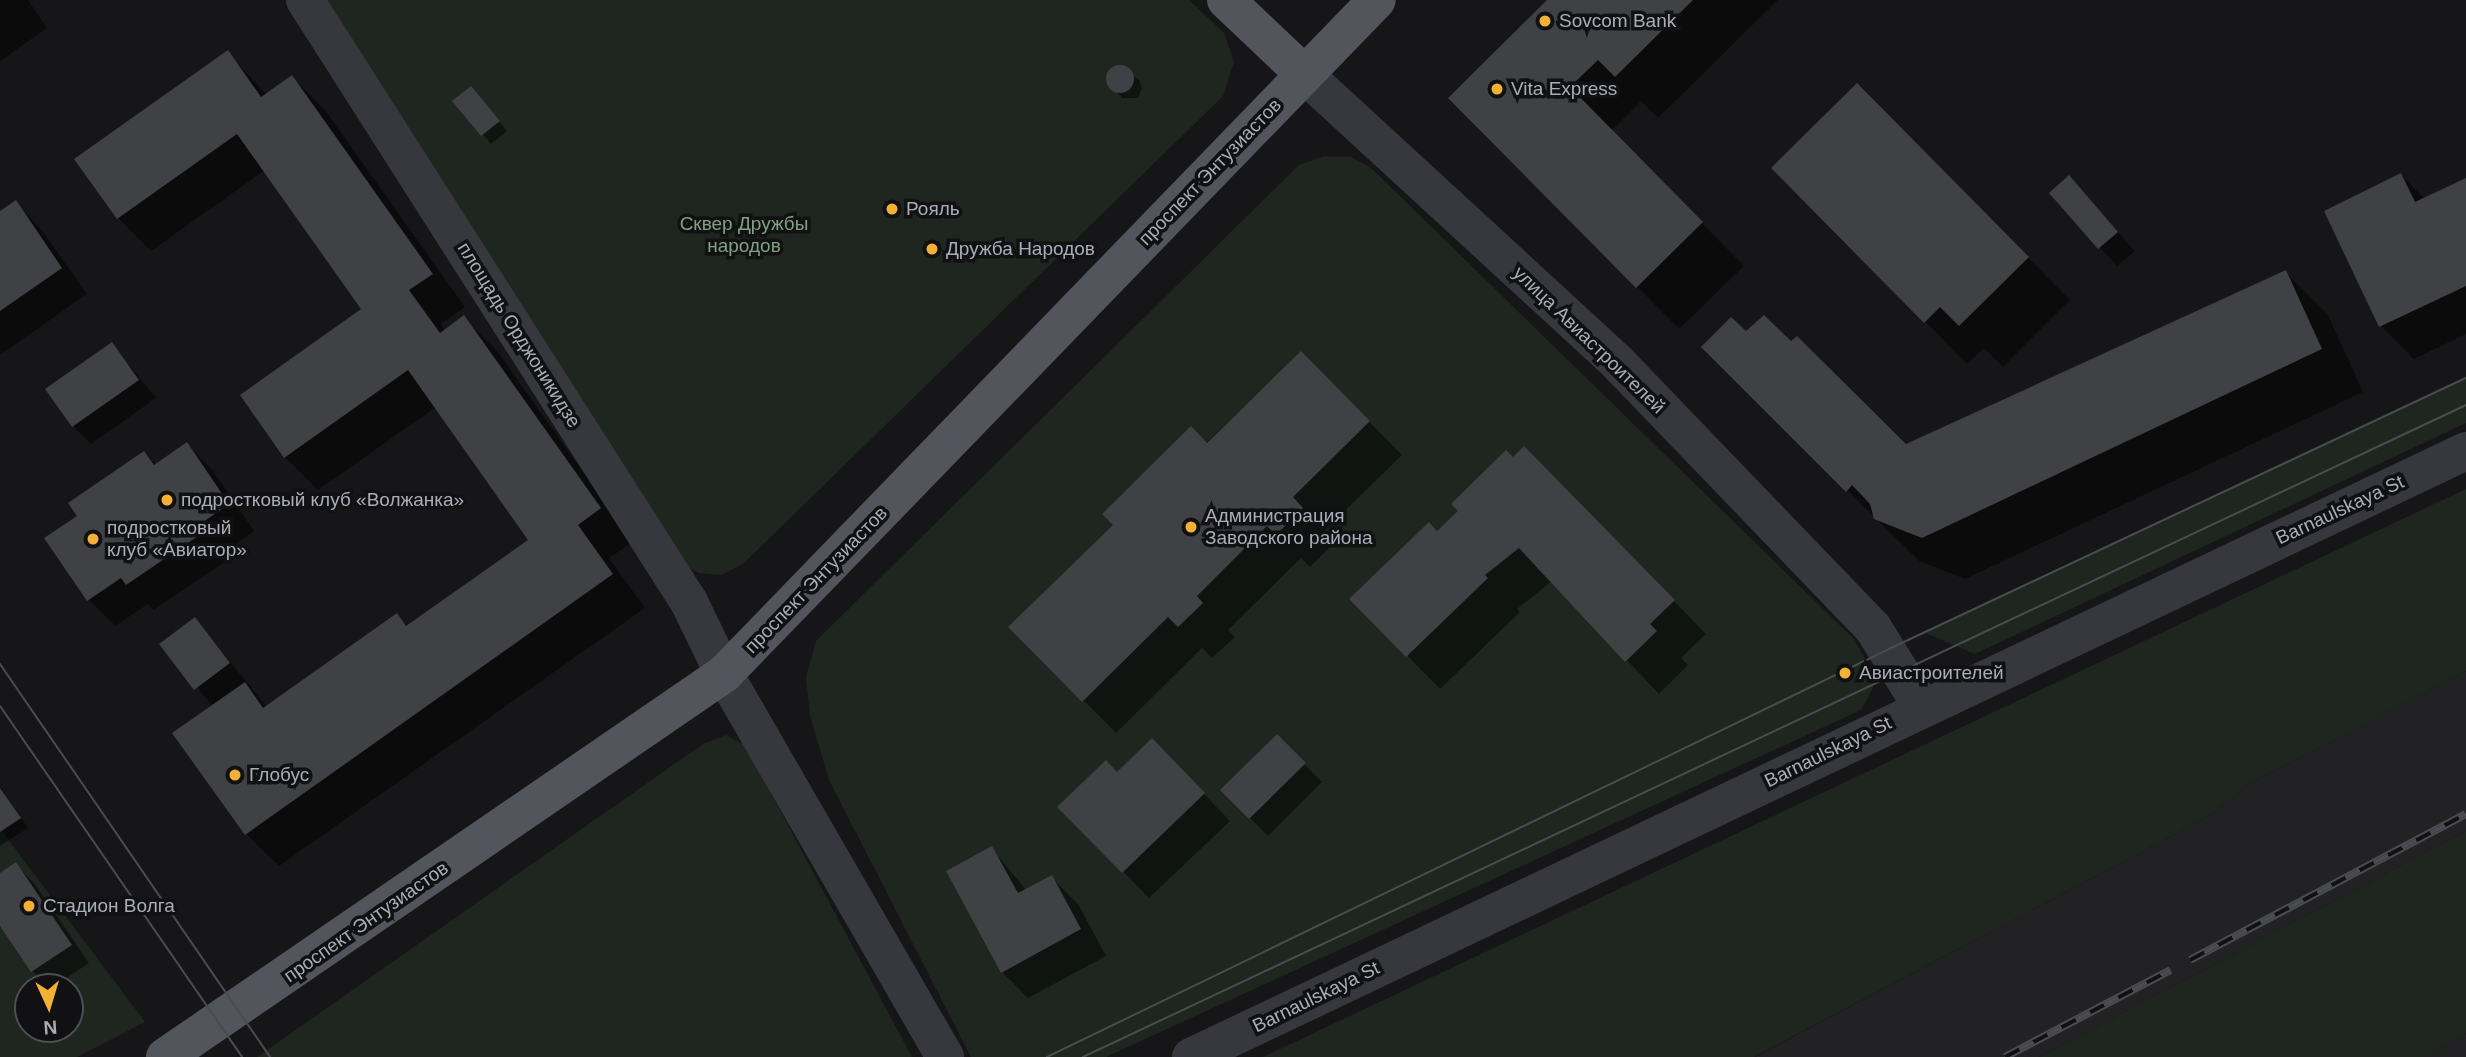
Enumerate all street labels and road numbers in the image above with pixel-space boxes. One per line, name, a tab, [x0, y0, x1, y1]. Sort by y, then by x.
street label: проспект Энтузиастов	[1134, 94, 1286, 250]
street label: площадь Орджоникидзе	[453, 238, 585, 432]
street label: улица Авиастроителей	[1508, 262, 1670, 418]
street label: Barnaulskaya St	[2272, 470, 2408, 550]
street label: проспект Энтузиастов	[740, 502, 892, 658]
street label: Barnaulskaya St	[1761, 711, 1895, 793]
street label: проспект Энтузиастов	[279, 857, 453, 987]
street label: Barnaulskaya St	[1249, 956, 1383, 1038]

